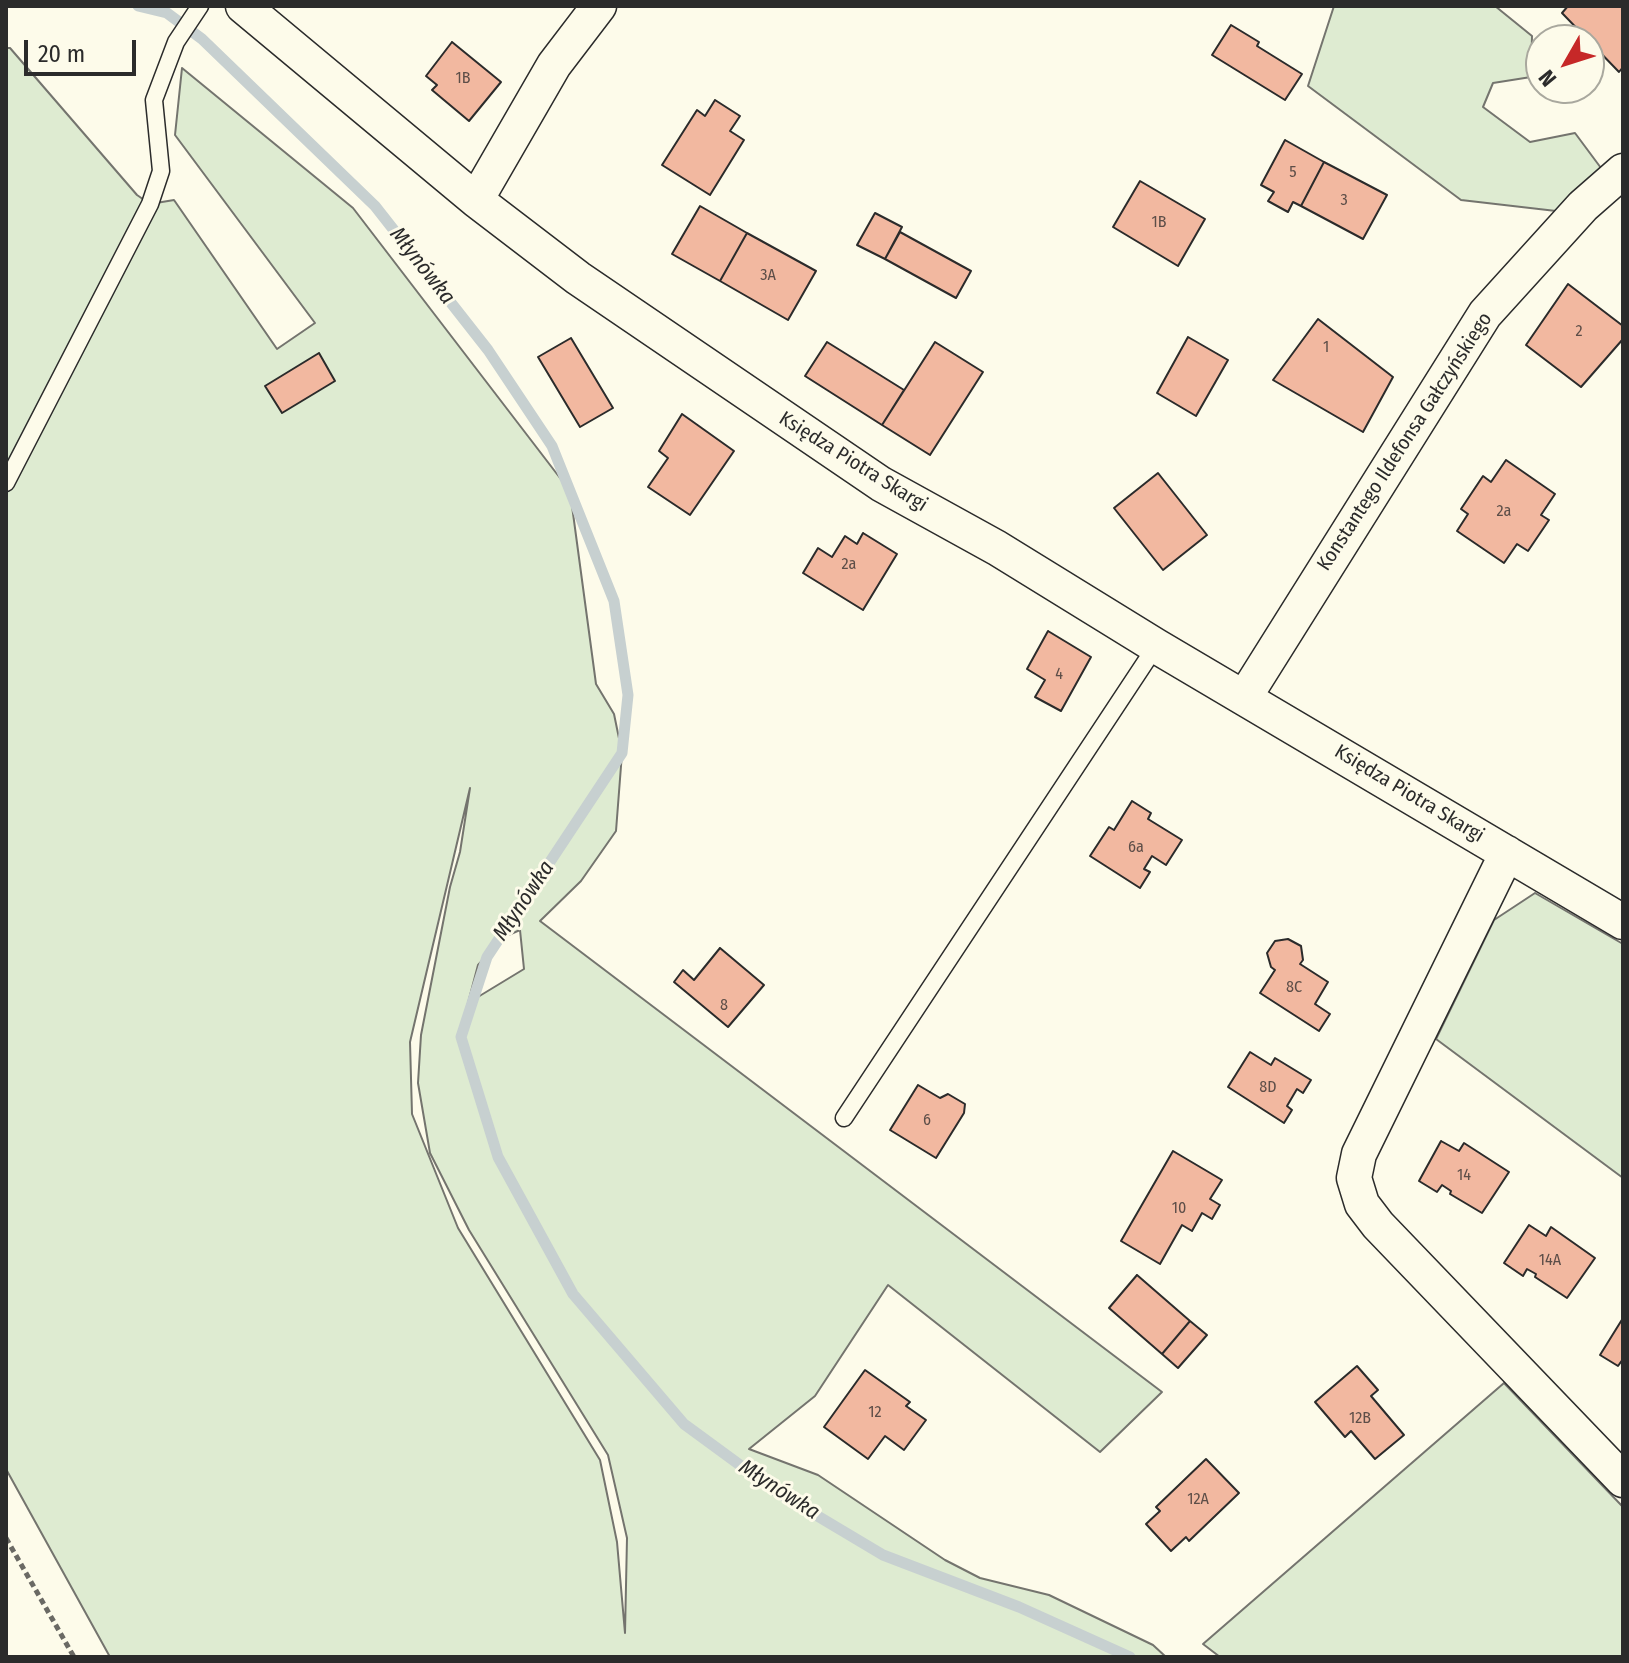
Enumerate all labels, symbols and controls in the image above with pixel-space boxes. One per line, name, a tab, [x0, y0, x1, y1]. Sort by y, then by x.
scale bar	[28, 24, 140, 74]
north arrow	[1525, 24, 1605, 104]
text: 20 m	[38, 40, 85, 68]
text: N	[1533, 65, 1562, 92]
house number: 1B	[456, 69, 470, 89]
house number: 5	[1289, 163, 1297, 183]
house number: 3	[1340, 191, 1348, 211]
house number: 1B	[1152, 213, 1166, 233]
water label: Młynówka	[384, 222, 460, 310]
house number: 3A	[760, 266, 776, 286]
street label: Konstantego Ildefonsa Gałczyńskiego	[1312, 308, 1498, 576]
house number: 2	[1575, 322, 1583, 342]
house number: 1	[1323, 338, 1329, 358]
street label: Księdza Piotra Skargi	[774, 407, 932, 517]
house number: 2a	[1497, 502, 1511, 522]
house number: 2a	[842, 555, 856, 575]
house number: 4	[1055, 665, 1063, 685]
street label: Księdza Piotra Skargi	[1330, 740, 1488, 848]
house number: 6a	[1128, 838, 1144, 858]
water label: Młynówka	[488, 856, 560, 946]
house number: 8C	[1286, 978, 1302, 998]
house number: 8	[720, 996, 728, 1016]
house number: 8D	[1259, 1078, 1277, 1098]
house number: 6	[923, 1111, 931, 1131]
house number: 14	[1457, 1166, 1471, 1186]
house number: 10	[1172, 1199, 1186, 1219]
house number: 14A	[1539, 1251, 1561, 1271]
house number: 12	[868, 1403, 882, 1423]
house number: 12B	[1349, 1409, 1371, 1429]
water label: Młynówka	[734, 1454, 824, 1526]
house number: 12A	[1187, 1490, 1209, 1510]

